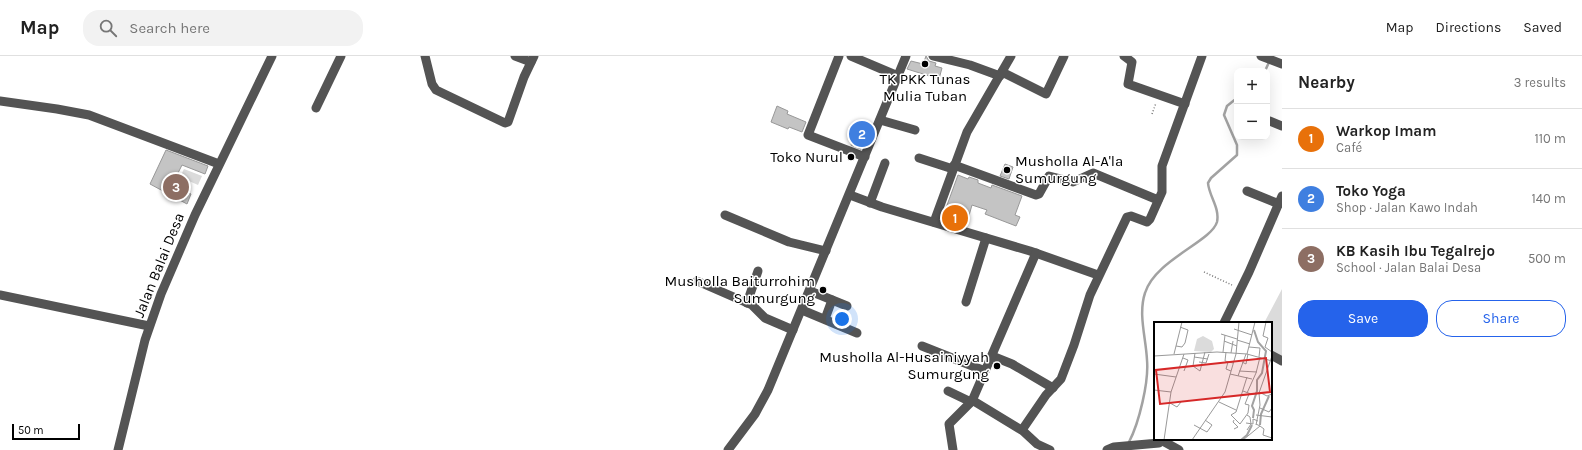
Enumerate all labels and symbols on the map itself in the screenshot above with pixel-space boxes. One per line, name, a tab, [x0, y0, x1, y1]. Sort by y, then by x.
marker: TK PKK Tunas Mulia Tuban	[920, 59, 930, 69]
place label: TK PKK Tunas Mulia Tuban	[879, 70, 971, 105]
pin: 2	[849, 119, 875, 149]
place label: Toko Nurul	[770, 148, 843, 166]
marker: Toko Nurul	[846, 152, 856, 162]
place label: Musholla Al-A'la Sumurgung	[1015, 152, 1123, 187]
marker: Musholla Al-A'la Sumurgung	[1002, 165, 1012, 175]
pin: 3	[163, 172, 189, 202]
pin: 1	[942, 203, 968, 233]
street label: Jalan Balai Desa	[130, 210, 188, 320]
place label: Musholla Baiturrohim Sumurgung	[664, 272, 816, 307]
marker: Musholla Baiturrohim Sumurgung	[818, 285, 828, 295]
your location	[832, 309, 852, 329]
inset map	[1154, 322, 1272, 440]
place label: Musholla Al-Husainiyyah Sumurgung	[819, 348, 990, 383]
marker: Musholla Al-Husainiyyah Sumurgung	[992, 361, 1002, 371]
scale bar	[12, 422, 80, 441]

